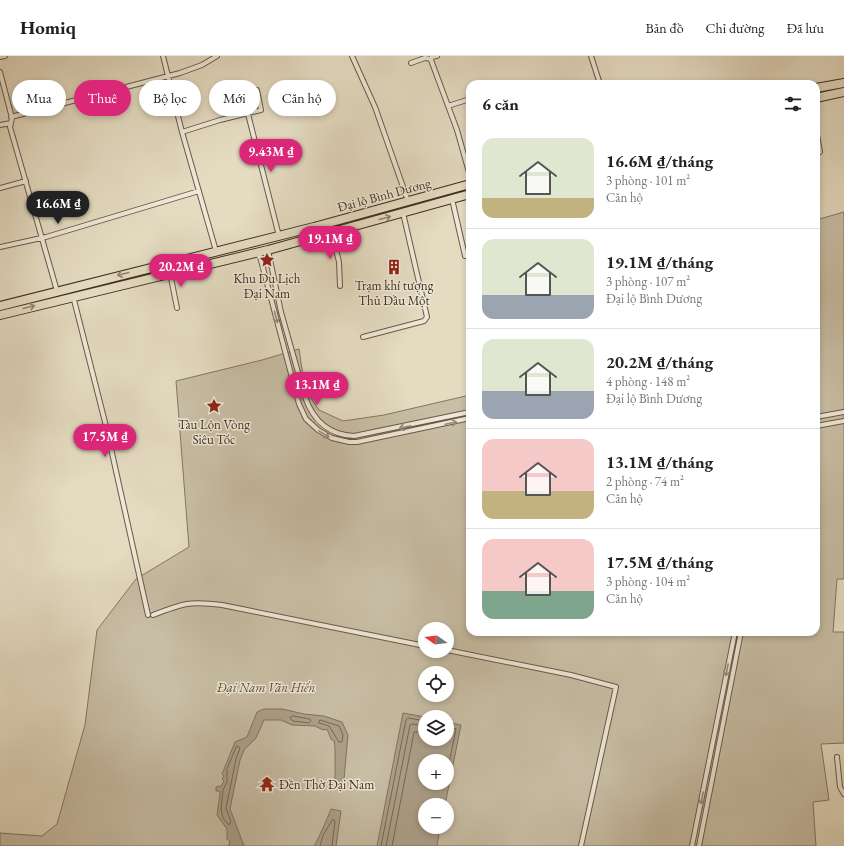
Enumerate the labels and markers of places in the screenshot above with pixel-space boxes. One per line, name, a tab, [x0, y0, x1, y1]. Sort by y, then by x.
pin: 9.43M ₫	[234, 139, 308, 173]
pin: 16.6M ₫	[21, 191, 95, 225]
pin: 19.1M ₫	[293, 226, 367, 260]
place icon: Khu Du Lịch Đại Nam	[258, 251, 276, 269]
pin: 20.2M ₫	[144, 254, 218, 288]
building icon: Trạm khí tượng Thủ Dầu Một	[385, 258, 403, 276]
place label: Khu Du Lịch Đại Nam	[233, 270, 301, 302]
place label: Trạm khí tượng Thủ Dầu Một	[355, 277, 434, 309]
pin: 13.1M ₫	[280, 372, 354, 406]
place icon: Tàu Lộn Vòng Siêu Tốc	[205, 397, 223, 415]
place label: Tàu Lộn Vòng Siêu Tốc	[178, 416, 250, 448]
pin: 17.5M ₫	[68, 424, 142, 458]
temple icon: Đền Thờ Đại Nam	[258, 775, 276, 793]
place label: Đền Thờ Đại Nam	[279, 776, 374, 793]

